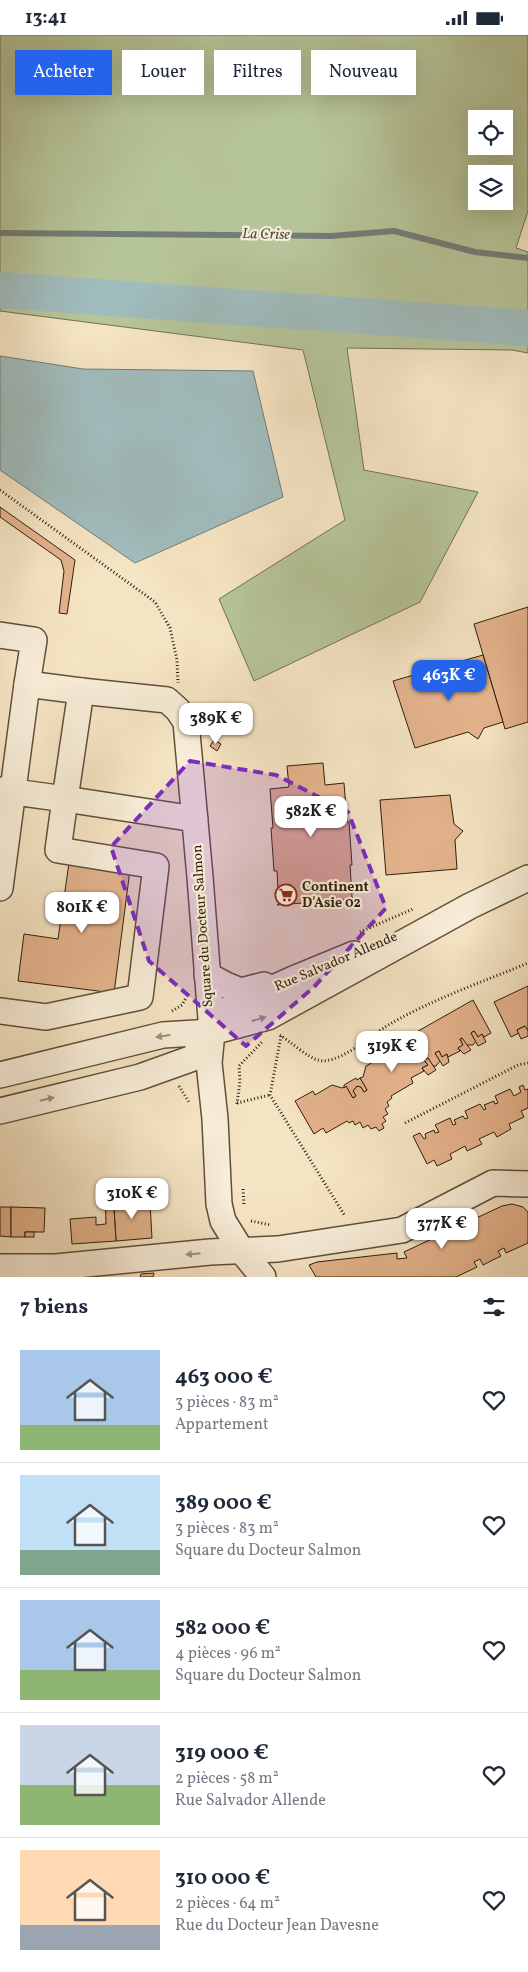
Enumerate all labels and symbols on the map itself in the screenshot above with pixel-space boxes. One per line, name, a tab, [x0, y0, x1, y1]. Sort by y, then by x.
water label: La Crise	[242, 224, 291, 246]
pin: 463K €	[408, 659, 490, 702]
pin: 389K €	[175, 703, 257, 745]
pin: 582K €	[270, 795, 352, 838]
street label: Square du Docteur Salmon	[188, 844, 218, 1008]
place label: Continent D'Asie 02	[302, 878, 369, 913]
supermarket icon: Continent D'Asie 02	[274, 883, 298, 907]
pin: 801K €	[41, 891, 123, 934]
street label: Rue Salvador Allende	[272, 927, 401, 997]
one-way arrow	[252, 1015, 267, 1023]
pin: 319K €	[351, 1031, 433, 1073]
one-way arrow	[155, 1032, 171, 1040]
one-way arrow	[40, 1095, 55, 1103]
pin: 310K €	[91, 1177, 173, 1220]
pin: 377K €	[401, 1207, 483, 1250]
one-way arrow	[184, 1250, 200, 1258]

